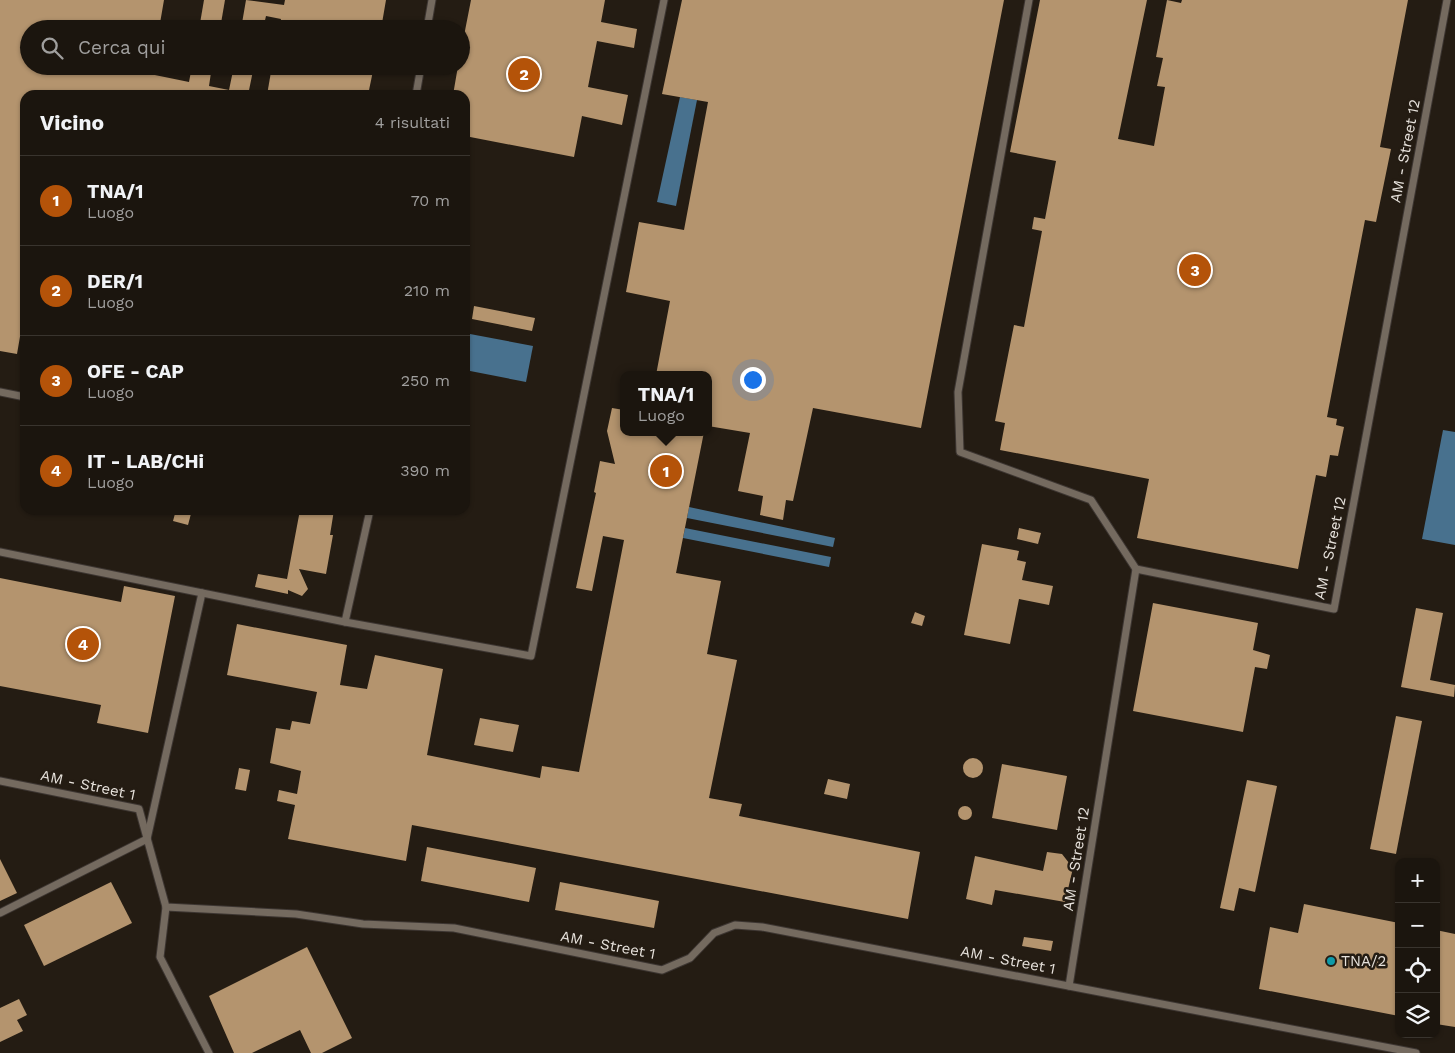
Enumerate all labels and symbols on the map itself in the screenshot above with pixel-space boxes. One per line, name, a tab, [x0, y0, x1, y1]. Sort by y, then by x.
pin: 2	[508, 55, 540, 93]
street label: AM - Street 12	[1386, 98, 1424, 204]
pin: 3	[1179, 251, 1211, 289]
your location	[740, 367, 766, 393]
pin: 1	[650, 452, 682, 490]
street label: AM - Street 12	[1310, 495, 1350, 601]
pin: 4	[67, 625, 99, 663]
street label: AM - Street 1	[39, 766, 137, 804]
street label: AM - Street 12	[1059, 806, 1093, 912]
street label: AM - Street 1	[559, 927, 657, 963]
street label: AM - Street 1	[959, 942, 1057, 978]
place label: TNA/2	[1341, 952, 1386, 970]
marker: TNA/2	[1325, 955, 1337, 967]

